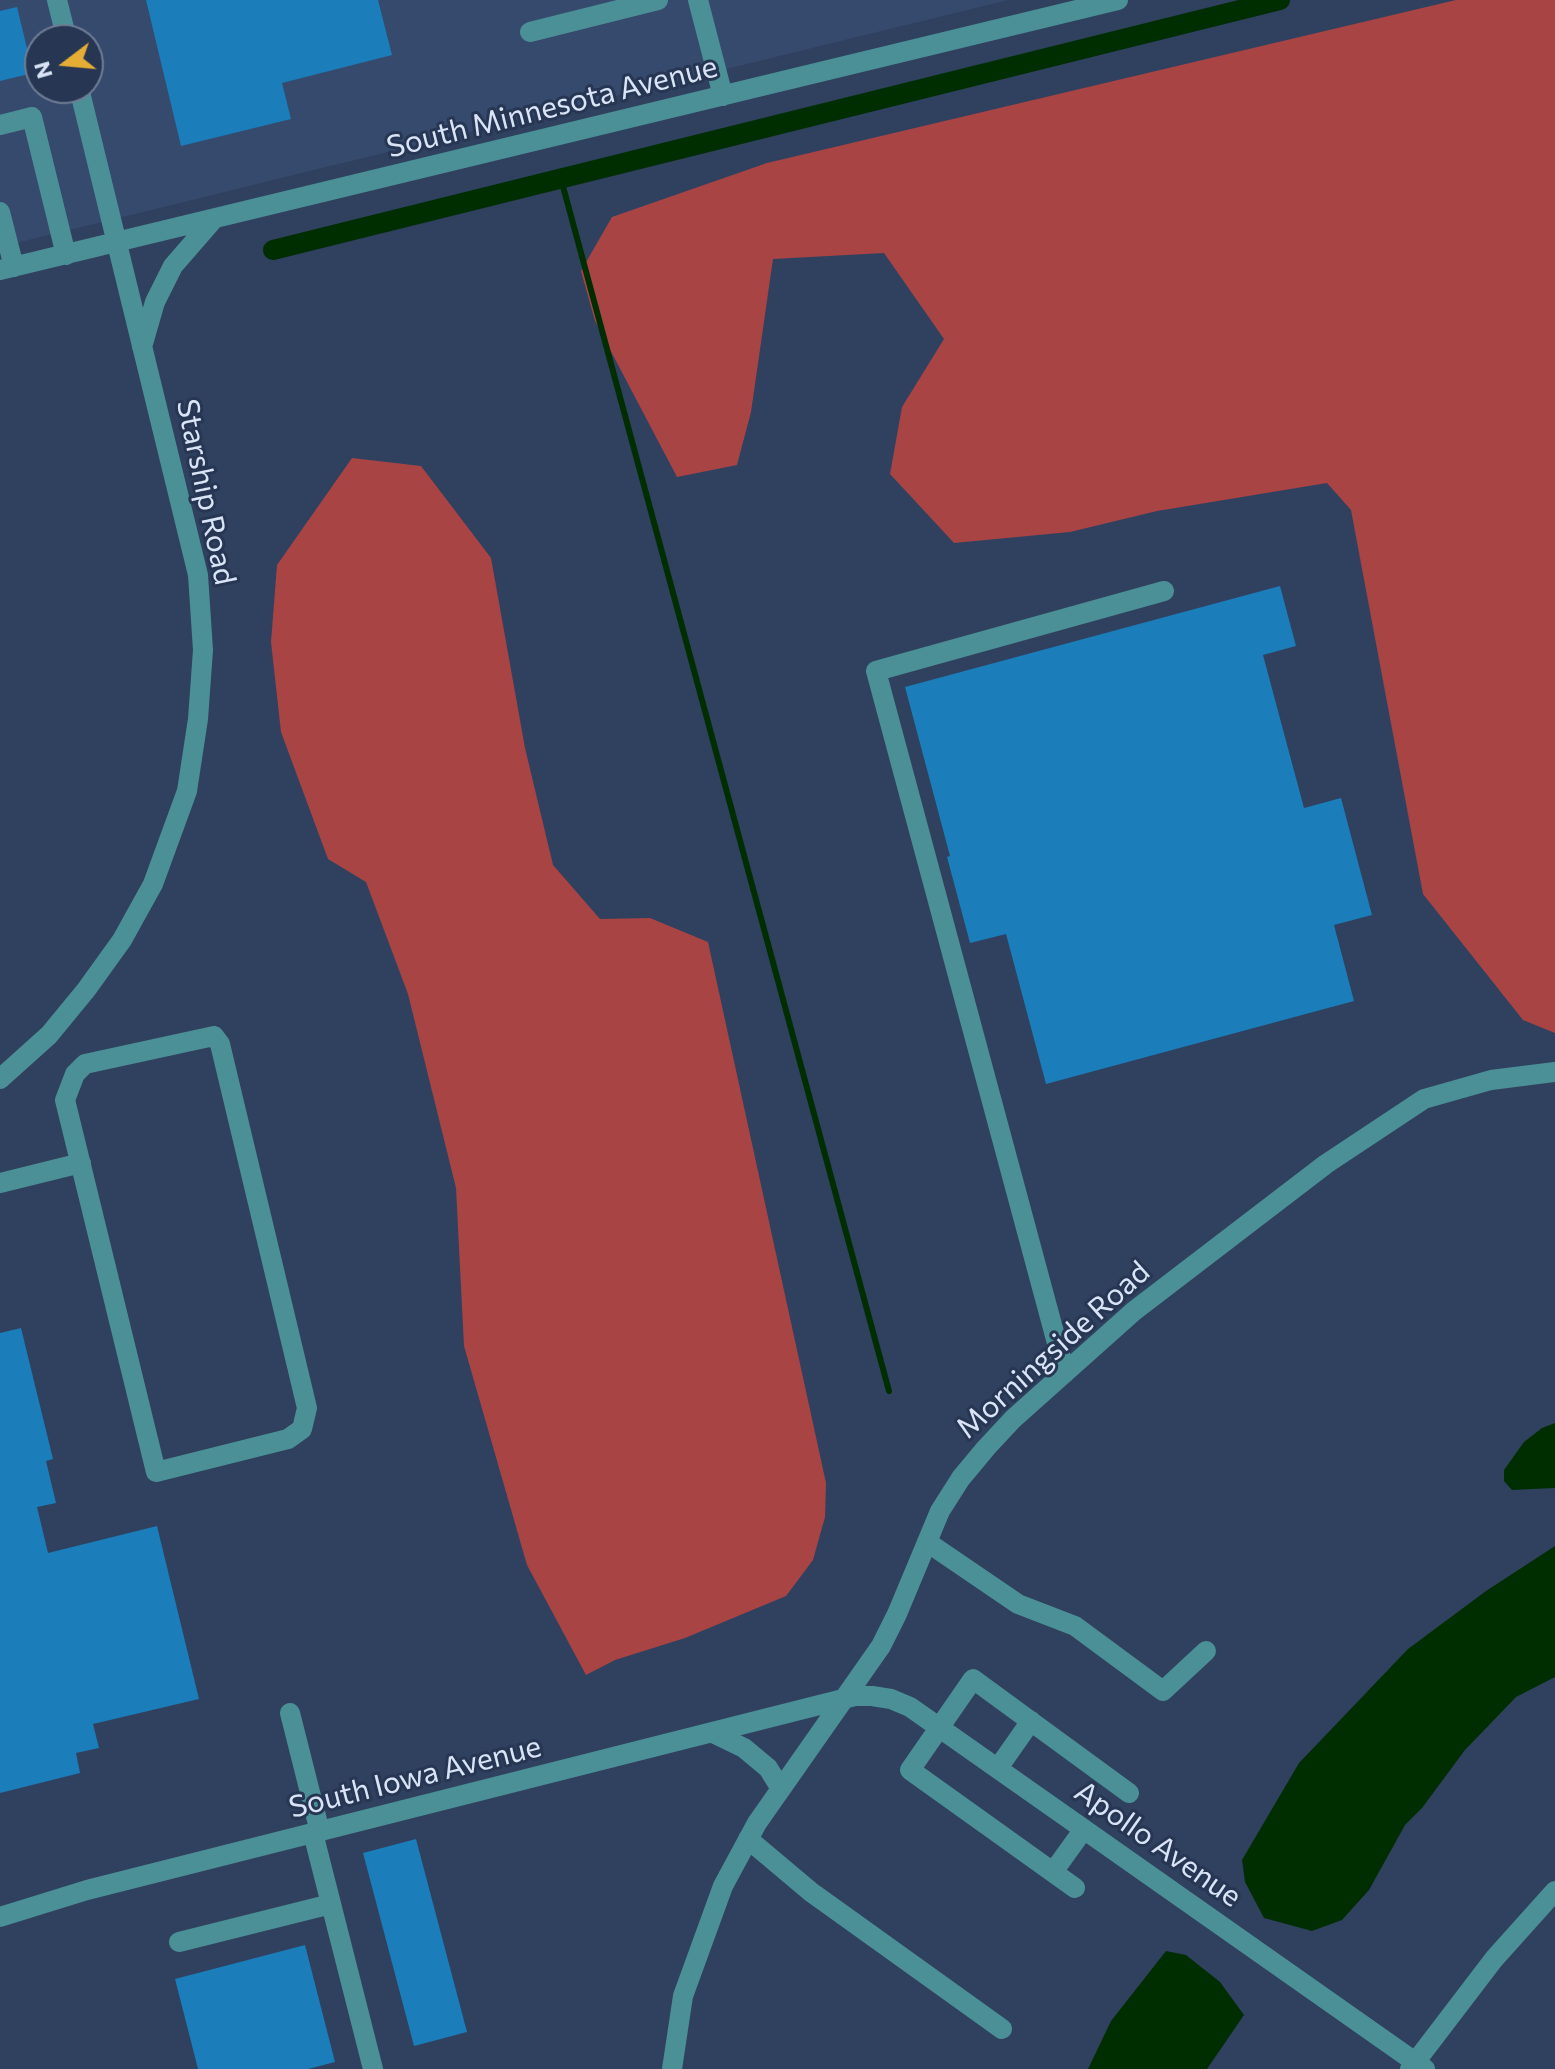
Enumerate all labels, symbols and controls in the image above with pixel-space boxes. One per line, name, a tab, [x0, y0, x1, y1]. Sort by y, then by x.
north arrow	[24, 24, 104, 104]
street label: South Minnesota Avenue	[383, 48, 721, 166]
text: N	[27, 59, 58, 82]
street label: Starship Road	[169, 396, 243, 588]
street label: Morningside Road	[949, 1254, 1157, 1446]
street label: South Iowa Avenue	[285, 1728, 545, 1826]
street label: Apollo Avenue	[1068, 1773, 1248, 1915]

